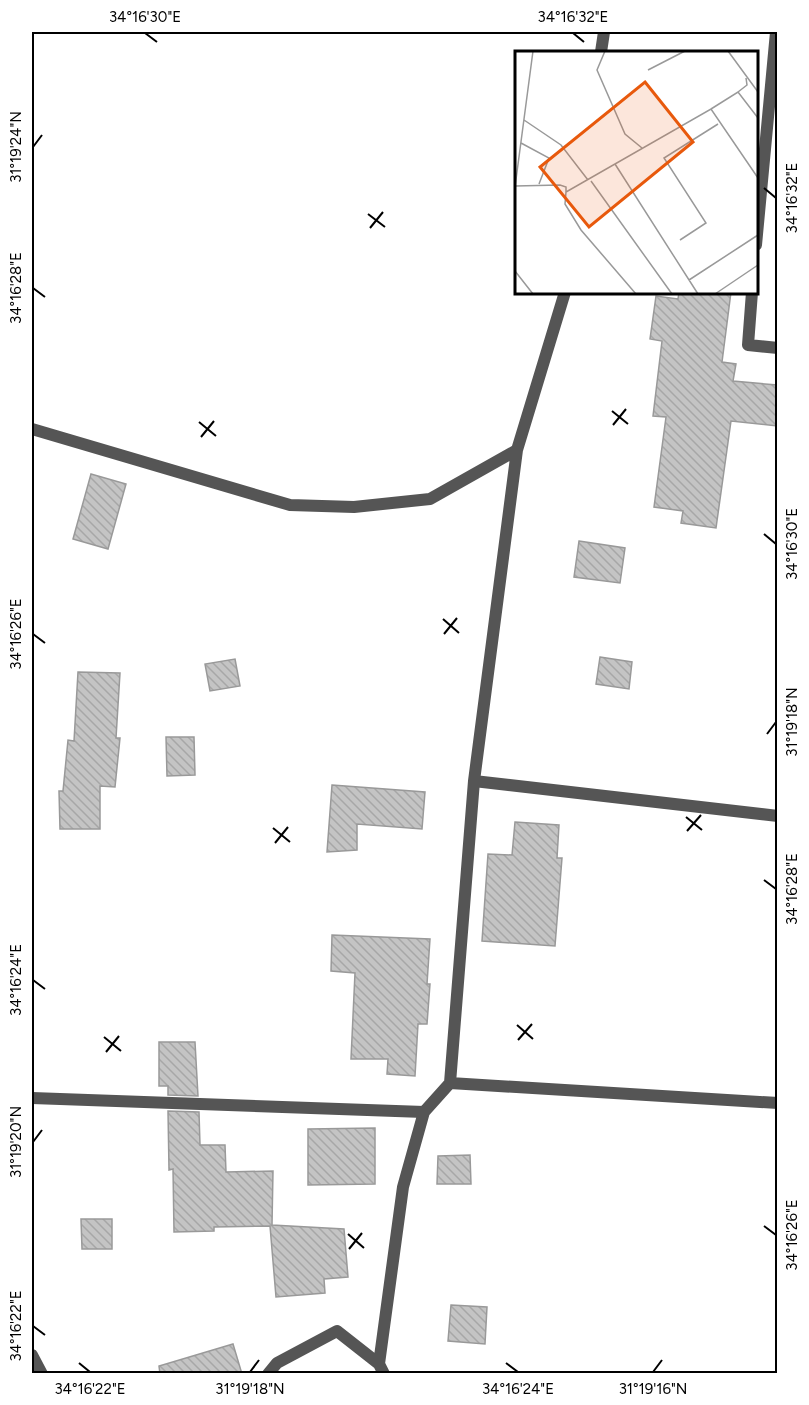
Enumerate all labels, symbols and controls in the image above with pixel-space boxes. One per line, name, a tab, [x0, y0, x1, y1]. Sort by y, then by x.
text: 34°16'30"E	[109, 8, 181, 26]
text: 34°16'32"E	[538, 8, 608, 26]
inset map	[515, 51, 758, 294]
text: 31°19'24"N	[7, 111, 25, 183]
text: 34°16'32"E	[783, 163, 801, 233]
text: 34°16'28"E	[7, 252, 25, 324]
text: 34°16'30"E	[783, 508, 801, 580]
text: 34°16'26"E	[7, 598, 25, 670]
text: 31°19'18"N	[783, 687, 801, 757]
text: 34°16'28"E	[783, 853, 801, 925]
text: 34°16'24"E	[7, 944, 25, 1016]
text: 31°19'20"N	[7, 1106, 25, 1178]
text: 34°16'26"E	[783, 1199, 801, 1271]
text: 34°16'22"E	[7, 1290, 25, 1362]
text: 34°16'22"E	[54, 1380, 126, 1398]
text: 31°19'18"N	[215, 1380, 285, 1398]
text: 34°16'24"E	[482, 1380, 554, 1398]
text: 31°19'16"N	[619, 1380, 687, 1398]

